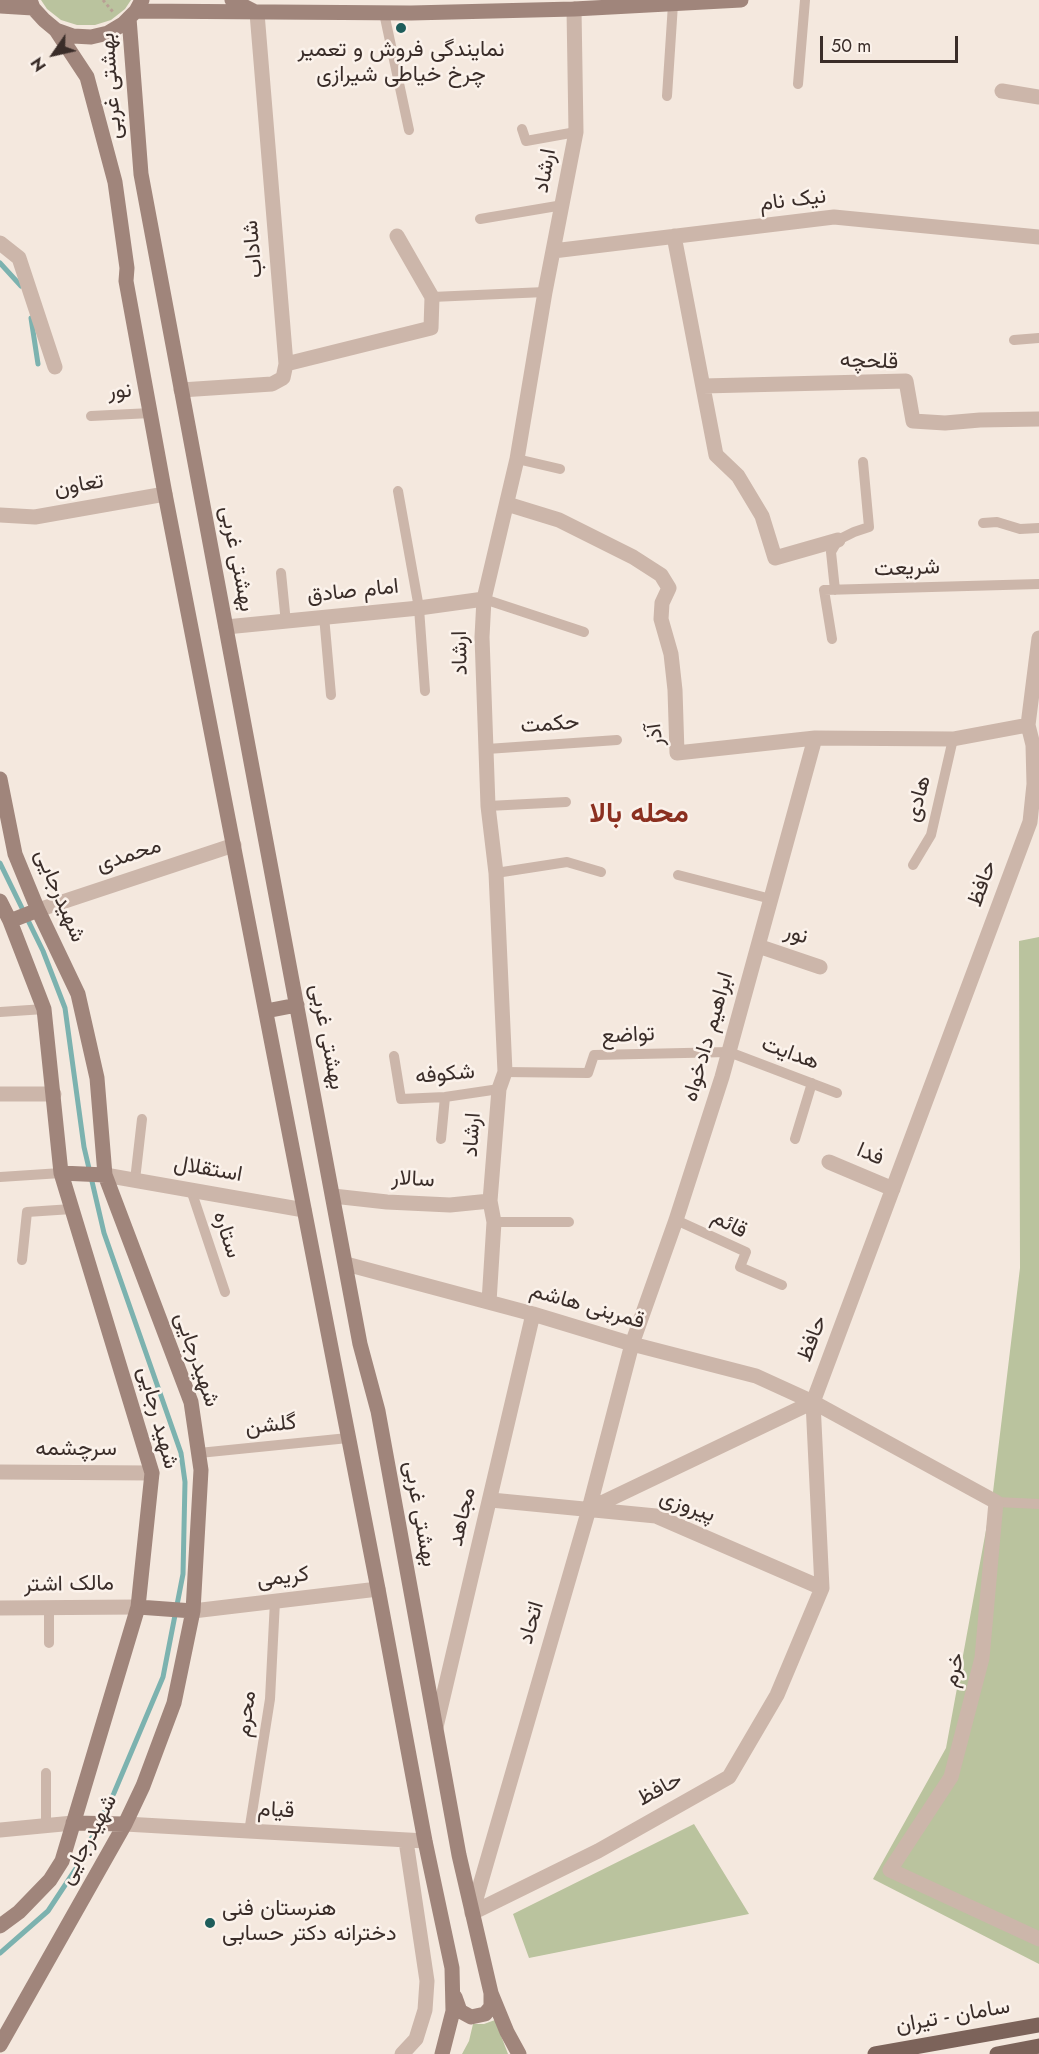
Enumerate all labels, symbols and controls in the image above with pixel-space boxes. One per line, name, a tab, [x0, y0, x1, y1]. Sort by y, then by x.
marker: نمایندگی فروش و تعمیر چرخ خیاطی شیرازی	[394, 21, 408, 35]
north arrow	[24, 24, 84, 84]
scale bar	[823, 24, 961, 62]
street label: بهشتی غربی	[95, 32, 129, 140]
text: 50 m	[831, 33, 871, 59]
place label: نمایندگی فروش و تعمیر چرخ خیاطی شیرازی	[297, 38, 505, 90]
text: N	[26, 53, 52, 76]
street label: ارشاد	[529, 147, 563, 195]
street label: نیک نام	[758, 184, 828, 218]
street label: شاداب	[238, 219, 270, 279]
street label: قلحچه	[839, 348, 899, 376]
street label: نور	[108, 378, 132, 406]
street label: تعاون	[52, 469, 106, 503]
street label: بهشتی غربی	[213, 504, 259, 614]
street label: شریعت	[874, 555, 940, 583]
street label: امام صادق	[306, 574, 400, 610]
street label: ارشاد	[447, 630, 475, 676]
street label: حکمت	[520, 710, 580, 740]
street label: آذر	[641, 722, 671, 748]
street label: هادی	[900, 773, 938, 825]
district label: محله بالا	[589, 798, 689, 832]
street label: محمدی	[93, 833, 165, 879]
street label: شهیدرجایی	[28, 846, 90, 946]
street label: حافظ	[962, 857, 1004, 911]
street label: نور	[781, 919, 811, 951]
street label: ابراهیم دادخواه	[678, 969, 740, 1105]
street label: بهشتی غربی	[303, 982, 349, 1092]
street label: تواضع	[601, 1021, 655, 1051]
street label: هدایت	[758, 1031, 822, 1077]
street label: شکوفه	[414, 1059, 476, 1091]
street label: ارشاد	[458, 1112, 488, 1158]
street label: فدا	[852, 1138, 888, 1172]
street label: استقلال	[172, 1151, 244, 1189]
street label: سالار	[391, 1166, 435, 1194]
street label: قائم	[707, 1205, 751, 1245]
street label: ستاره	[206, 1208, 246, 1262]
street label: قمربنی هاشم	[527, 1278, 647, 1336]
street label: شهیدرجایی	[167, 1309, 225, 1411]
street label: حافظ	[792, 1312, 834, 1366]
street label: شهید رجایی	[131, 1364, 183, 1472]
street label: گلشن	[244, 1410, 298, 1442]
street label: سرچشمه	[35, 1437, 117, 1463]
street label: بهشتی غربی	[397, 1459, 441, 1569]
street label: مجاهد	[443, 1485, 483, 1549]
street label: پیروزی	[656, 1485, 718, 1529]
street label: کریمی	[255, 1562, 311, 1594]
street label: مالک اشتر	[24, 1571, 114, 1599]
street label: اتحاد	[513, 1599, 551, 1647]
street label: خرم	[938, 1650, 972, 1690]
street label: محرم	[231, 1689, 263, 1739]
street label: حافظ	[633, 1767, 687, 1813]
street label: شهیدرجایی	[54, 1790, 124, 1890]
street label: قیام	[257, 1797, 295, 1825]
place label: هنرستان فنی دخترانه دکتر حسابی	[222, 1897, 396, 1948]
marker: هنرستان فنی دخترانه دکتر حسابی	[203, 1916, 217, 1930]
street label: سامان - تیران	[894, 1994, 1012, 2040]

